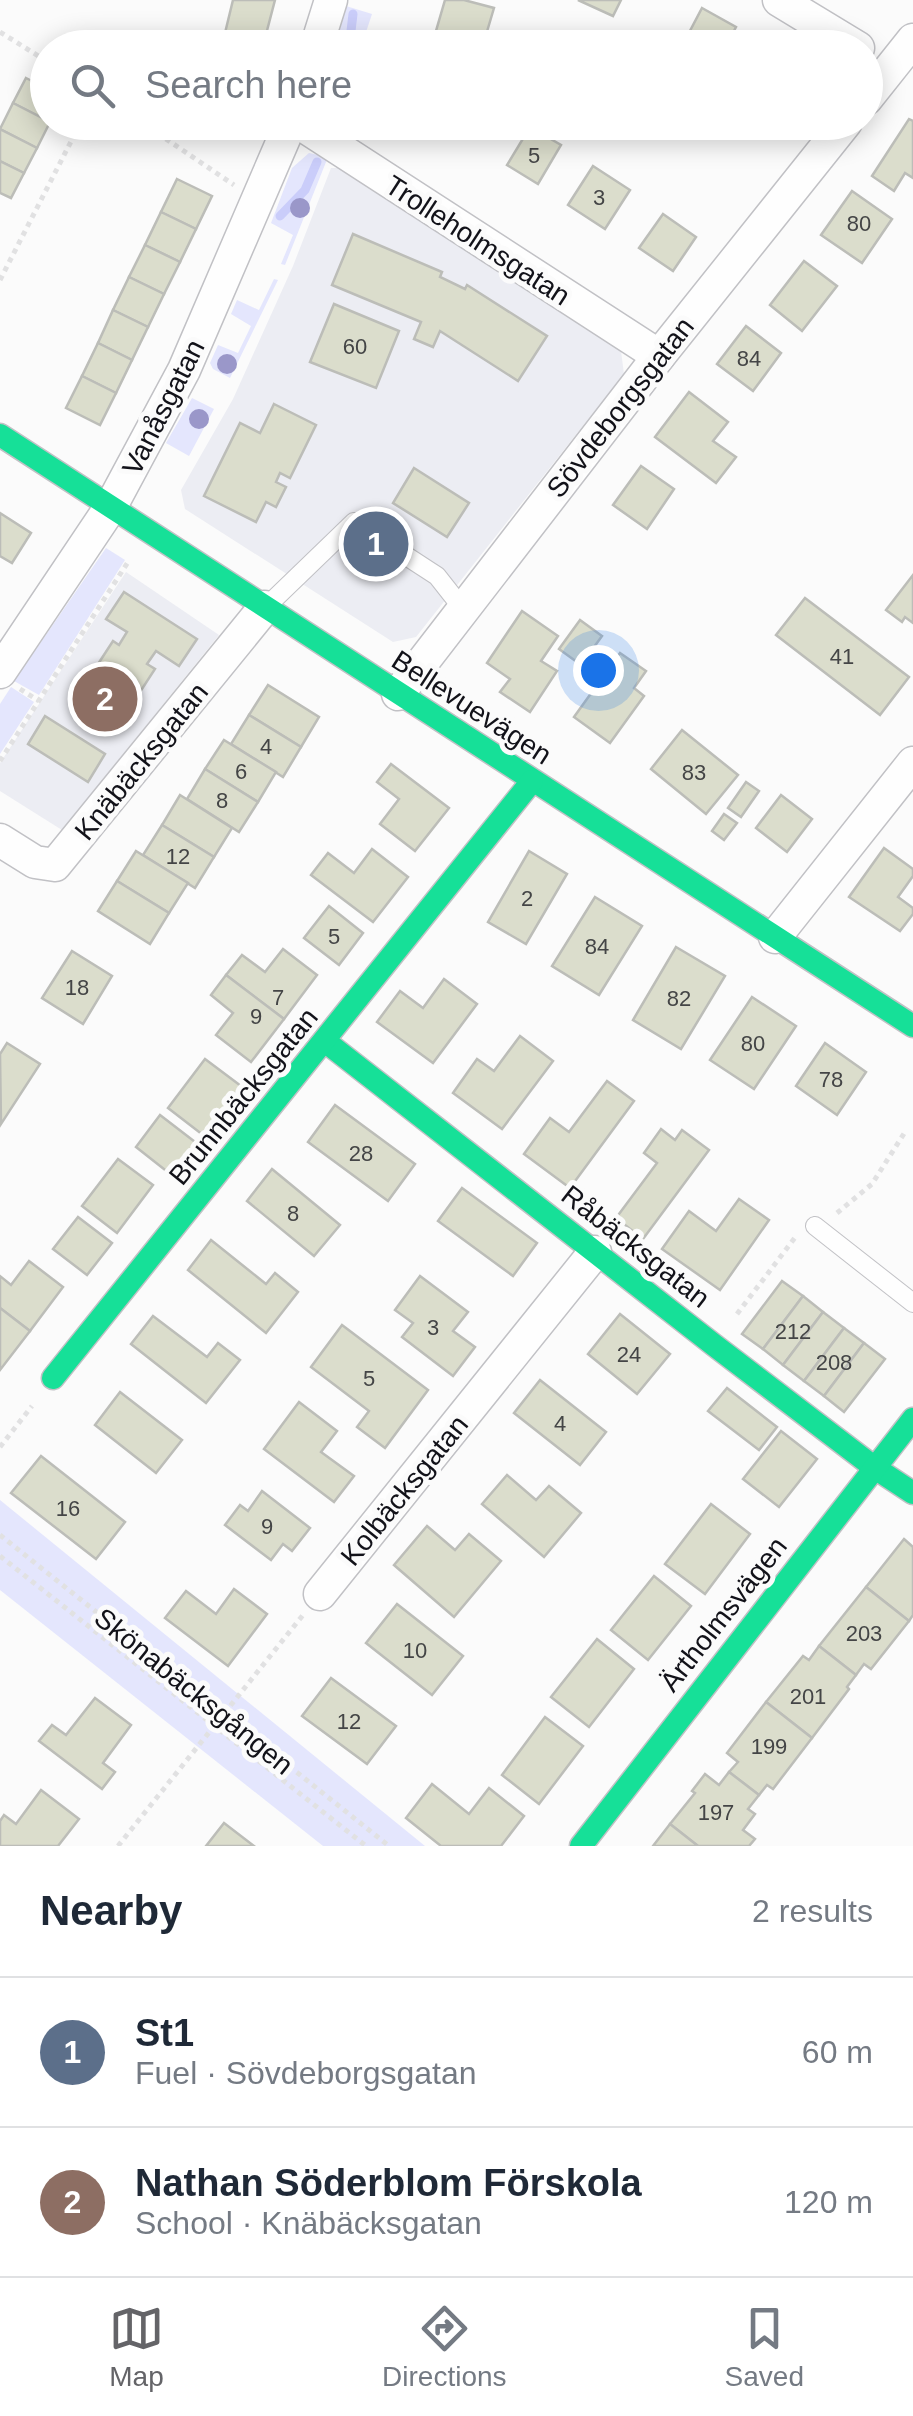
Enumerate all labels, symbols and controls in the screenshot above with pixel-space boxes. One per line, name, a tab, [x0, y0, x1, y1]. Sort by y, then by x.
search box	[30, 30, 883, 140]
icon: search	[65, 58, 120, 113]
text: Search here	[145, 64, 352, 106]
house number: 5	[528, 143, 540, 168]
street label: Trolleholmsgatan	[380, 169, 576, 312]
house number: 3	[593, 185, 605, 210]
house number: 80	[847, 211, 871, 236]
street label: Sövdeborgsgatan	[541, 311, 700, 503]
house number: 60	[343, 334, 367, 359]
street label: Vanåsgatan	[116, 335, 211, 480]
house number: 84	[737, 346, 761, 371]
pin: 1	[344, 506, 408, 582]
street label: Bellevuevägen	[386, 644, 557, 770]
house number: 41	[830, 644, 854, 669]
your location	[573, 645, 624, 696]
pin: 2	[72, 662, 138, 736]
street label: Knäbäcksgatan	[69, 677, 214, 846]
house number: 4	[260, 734, 272, 759]
house number: 6	[235, 759, 247, 784]
house number: 83	[682, 760, 706, 785]
house number: 8	[216, 788, 228, 813]
house number: 12	[166, 844, 190, 869]
house number: 2	[521, 886, 533, 911]
house number: 5	[328, 924, 340, 949]
house number: 84	[585, 934, 609, 959]
house number: 18	[65, 975, 89, 1000]
house number: 7	[272, 985, 284, 1010]
house number: 82	[667, 986, 691, 1011]
street label: Brunnbäcksgatan	[163, 1002, 324, 1191]
house number: 9	[250, 1004, 262, 1029]
house number: 80	[741, 1031, 765, 1056]
house number: 78	[819, 1067, 843, 1092]
house number: 28	[349, 1141, 373, 1166]
street label: Råbäcksgatan	[556, 1179, 716, 1314]
house number: 8	[287, 1201, 299, 1226]
house number: 3	[427, 1315, 439, 1340]
house number: 212	[775, 1319, 811, 1344]
house number: 24	[617, 1342, 641, 1367]
house number: 208	[816, 1350, 852, 1375]
house number: 5	[363, 1366, 375, 1391]
street label: Kolbäcksgatan	[335, 1409, 474, 1571]
house number: 4	[554, 1411, 566, 1436]
house number: 16	[56, 1496, 80, 1521]
house number: 9	[261, 1514, 273, 1539]
street label: Ärtholmsvägen	[654, 1531, 793, 1697]
street label: Skönabäcksgången	[88, 1602, 299, 1781]
house number: 203	[846, 1621, 882, 1646]
house number: 10	[403, 1638, 427, 1663]
house number: 201	[790, 1684, 826, 1709]
house number: 12	[337, 1709, 361, 1734]
house number: 199	[751, 1734, 787, 1759]
house number: 197	[698, 1800, 734, 1825]
text: Nearby	[40, 1887, 182, 1934]
text: 2 results	[752, 1893, 873, 1929]
text: St1	[135, 2012, 194, 2054]
text: 1	[64, 2034, 81, 2070]
text: 60 m	[802, 2034, 873, 2070]
text: Fuel · Sövdeborgsgatan	[135, 2055, 477, 2091]
text: Nathan Söderblom Förskola	[135, 2162, 642, 2204]
text: 2	[64, 2184, 81, 2220]
text: 120 m	[784, 2184, 873, 2220]
text: School · Knäbäcksgatan	[135, 2205, 482, 2241]
tab: Map	[109, 2301, 164, 2393]
tab: Directions	[382, 2301, 507, 2393]
tab: Saved	[725, 2301, 804, 2393]

